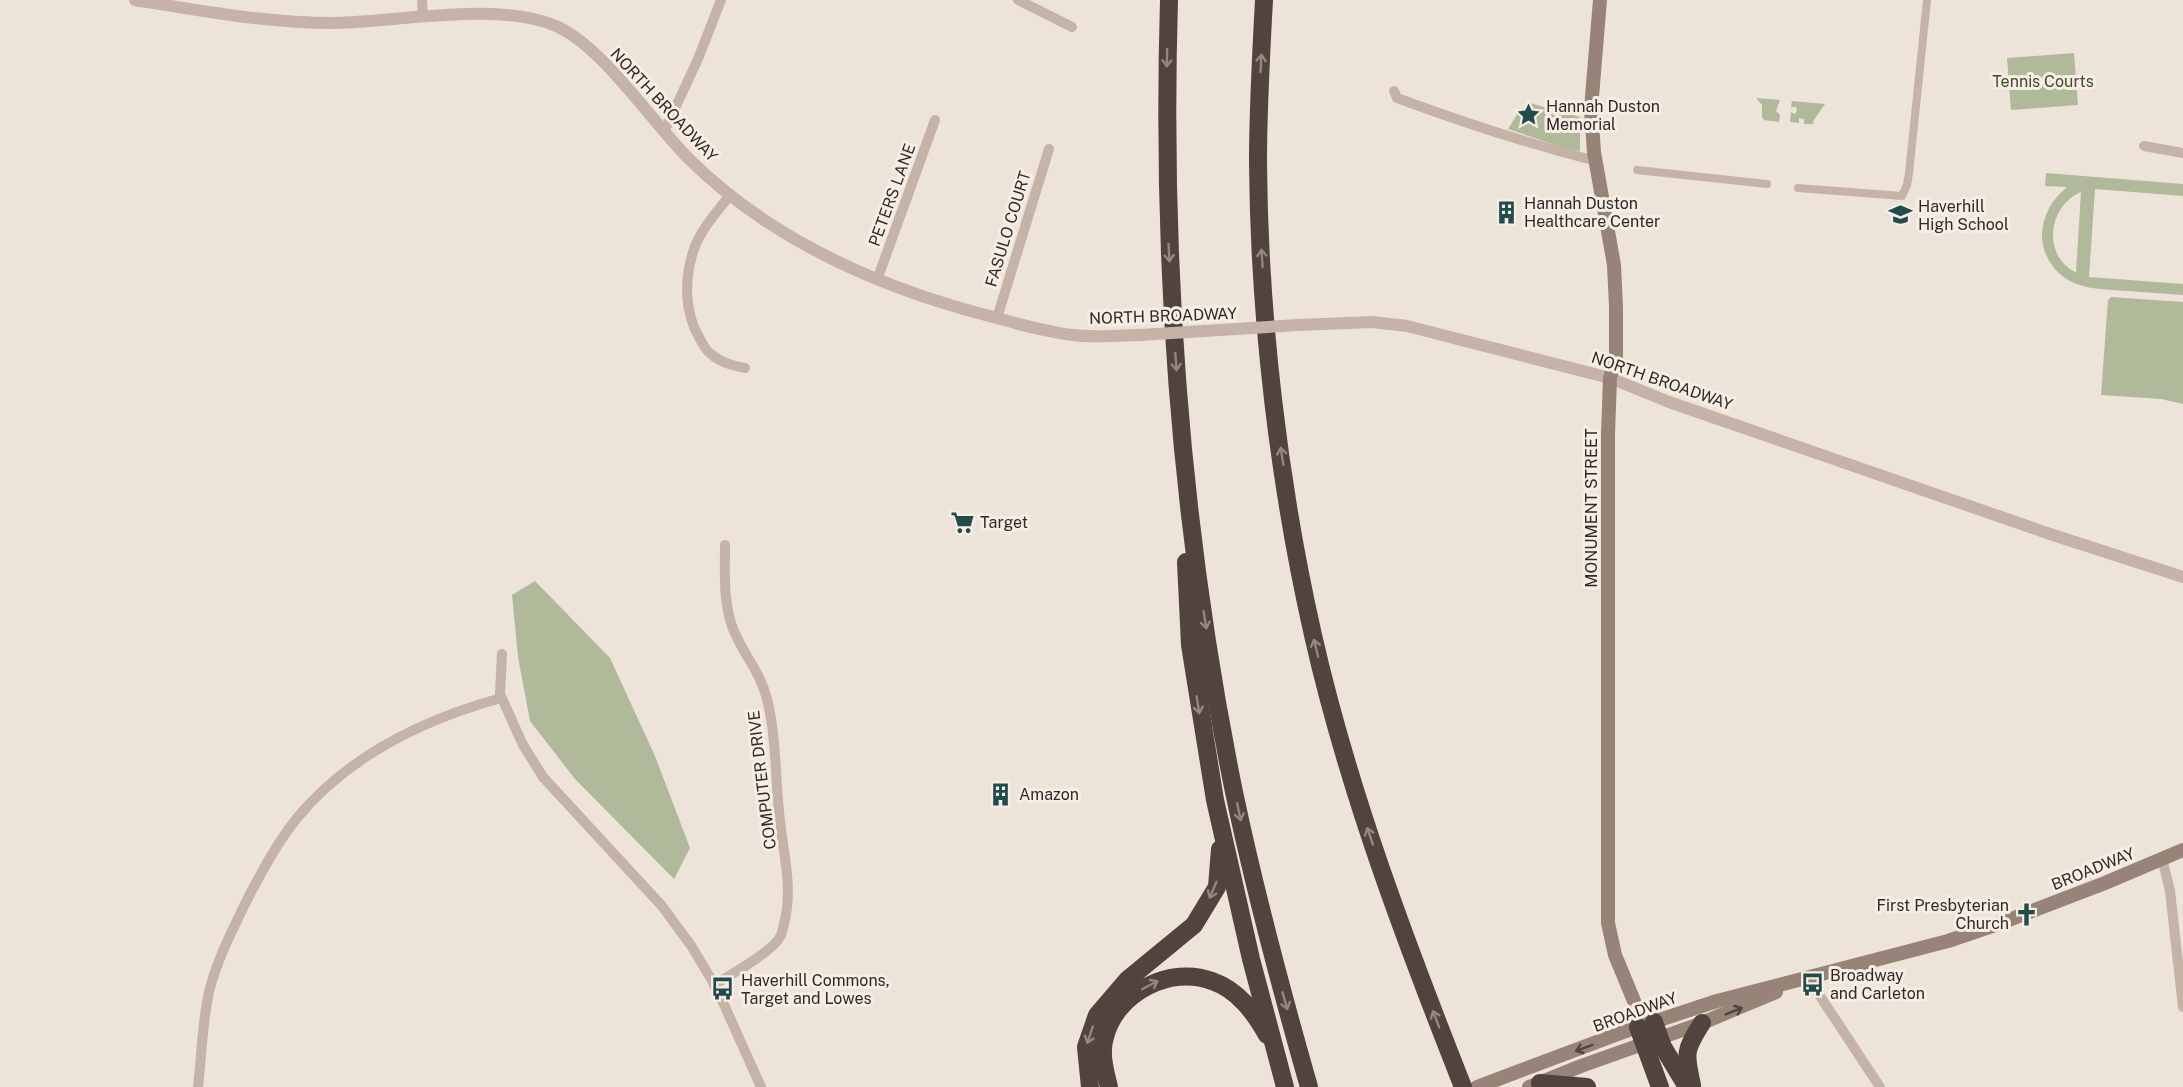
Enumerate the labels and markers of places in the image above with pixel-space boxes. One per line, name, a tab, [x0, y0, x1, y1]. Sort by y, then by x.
place label: Hannah Duston Memorial	[1546, 97, 1660, 134]
place icon: Hannah Duston Memorial	[1515, 102, 1541, 128]
place label: Hannah Duston Healthcare Center	[1524, 194, 1660, 231]
place label: Haverhill High School	[1918, 197, 2009, 234]
building icon: Hannah Duston Healthcare Center	[1493, 199, 1519, 225]
school or university icon: Haverhill High School	[1887, 202, 1913, 228]
supermarket icon: Target	[949, 509, 975, 535]
place label: Target	[980, 513, 1028, 532]
building icon: Amazon	[988, 781, 1014, 807]
place label: Amazon	[1019, 785, 1079, 804]
place label: First Presbyterian Church	[1876, 896, 2009, 933]
church icon: First Presbyterian Church	[2014, 901, 2040, 927]
place label: Broadway and Carleton	[1830, 966, 1925, 1003]
place label: Haverhill Commons, Target and Lowes	[741, 971, 890, 1008]
bus stop icon: Broadway and Carleton	[1799, 971, 1825, 997]
bus stop icon: Haverhill Commons, Target and Lowes	[710, 976, 736, 1002]

